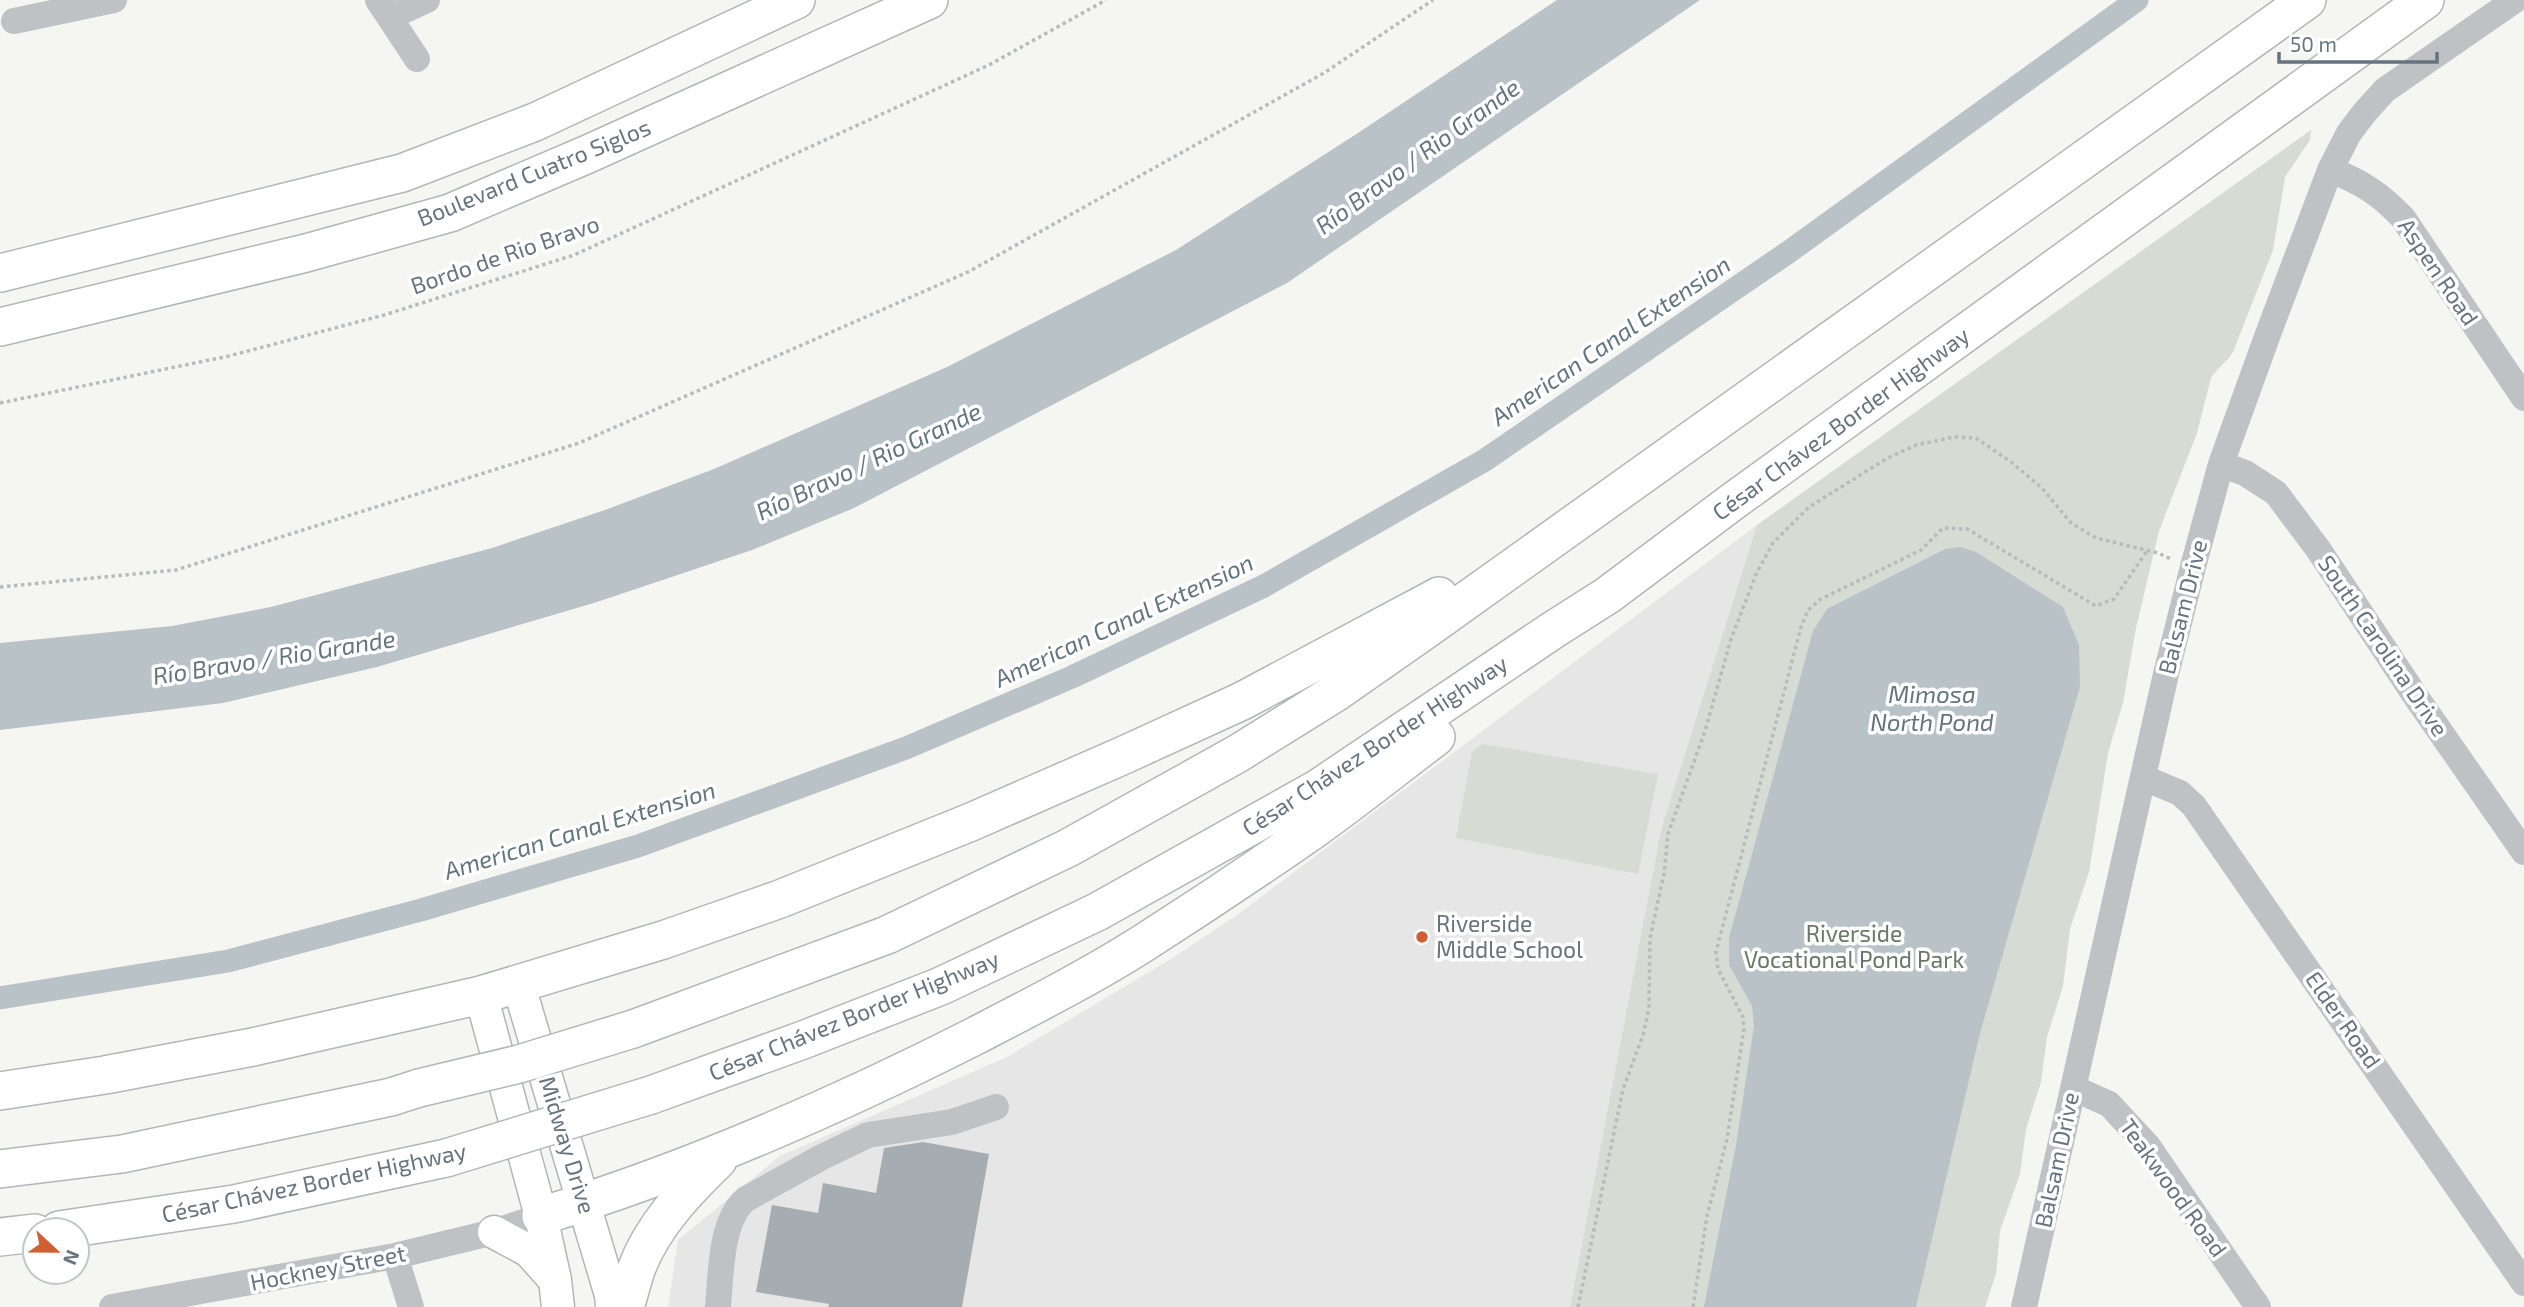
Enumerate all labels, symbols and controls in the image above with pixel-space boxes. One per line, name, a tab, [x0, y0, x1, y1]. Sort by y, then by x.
scale bar	[2279, 21, 2436, 65]
text: 50 m	[2290, 31, 2337, 56]
water label: Río Bravo / Rio Grande	[1309, 72, 1525, 240]
street label: Boulevard Cuatro Siglos	[413, 112, 654, 232]
street label: Bordo de Rio Bravo	[407, 209, 603, 299]
street label: Aspen Road	[2393, 213, 2485, 330]
water label: American Canal Extension	[1484, 249, 1735, 431]
street label: César Chávez Border Highway	[1707, 321, 1974, 526]
water label: Río Bravo / Rio Grande	[751, 396, 986, 526]
street label: Balsam Drive	[2152, 536, 2212, 677]
water label: American Canal Extension	[988, 547, 1257, 693]
street label: South Carolina Drive	[2313, 550, 2455, 741]
water label: Río Bravo / Rio Grande	[150, 623, 397, 690]
street label: César Chávez Border Highway	[1237, 649, 1512, 842]
water label: Mimosa North Pond	[1870, 679, 1994, 736]
water label: American Canal Extension	[439, 774, 719, 885]
place label: Riverside Middle School	[1436, 909, 1583, 963]
park label: Riverside Vocational Pond Park	[1744, 919, 1964, 973]
marker: Riverside Middle School	[1414, 929, 1430, 945]
street label: César Chávez Border Highway	[704, 944, 1003, 1086]
street label: Elder Road	[2300, 965, 2387, 1073]
street label: Midway Drive	[534, 1073, 602, 1217]
street label: Balsam Drive	[2028, 1089, 2084, 1230]
street label: Teakwood Road	[2114, 1113, 2233, 1262]
street label: César Chávez Border Highway	[159, 1136, 469, 1228]
north arrow	[21, 1216, 91, 1286]
street label: Hockney Street	[248, 1238, 408, 1296]
text: N	[59, 1247, 85, 1268]

